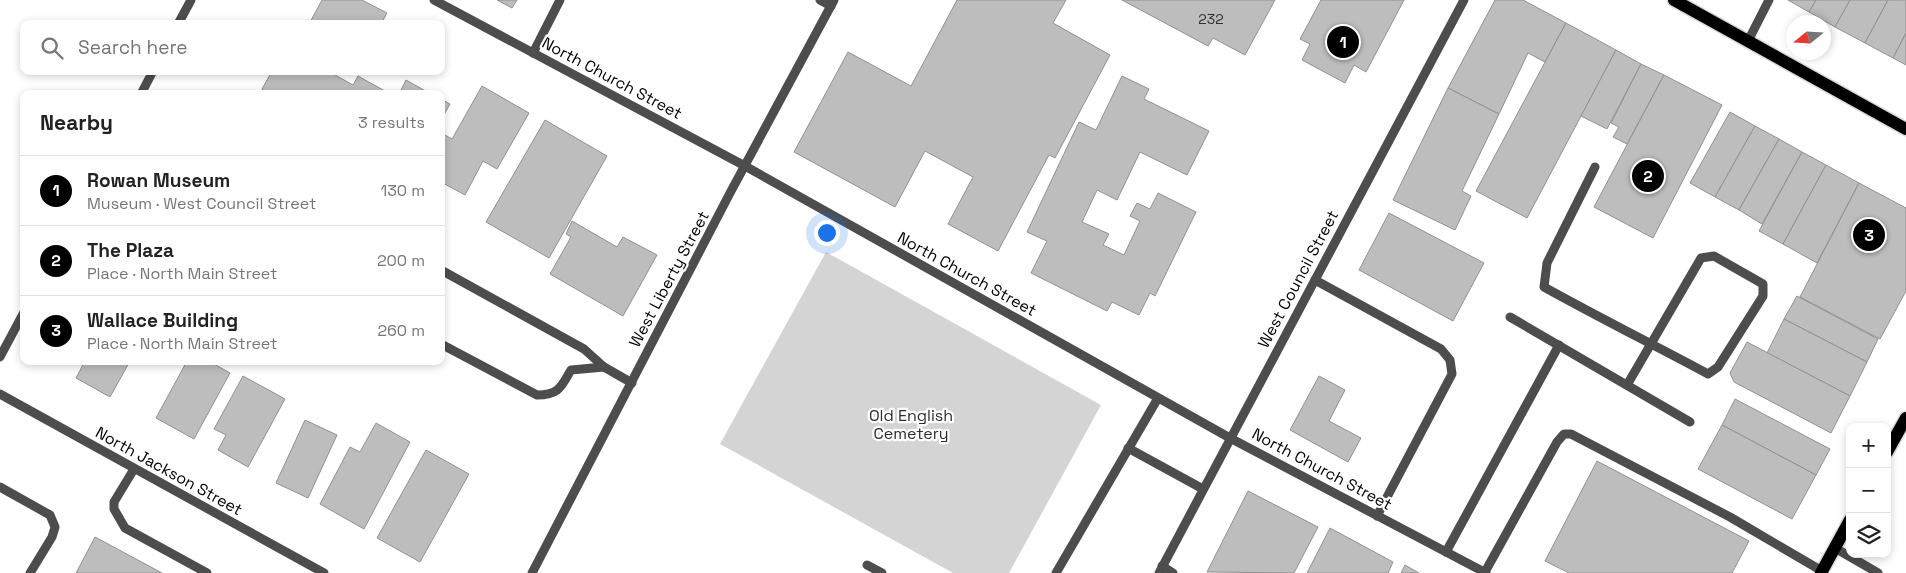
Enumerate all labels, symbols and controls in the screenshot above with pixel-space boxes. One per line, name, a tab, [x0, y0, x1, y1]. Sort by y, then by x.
house number: 232	[1198, 10, 1224, 28]
north arrow	[1786, 15, 1831, 60]
search box	[20, 20, 445, 75]
pin: 1	[1327, 23, 1359, 61]
street label: North Church Street	[538, 32, 686, 124]
icon: search	[38, 34, 66, 62]
text: Search here	[78, 35, 188, 60]
text: Nearby	[40, 109, 113, 136]
text: 3 results	[358, 112, 425, 133]
pin: 2	[1632, 157, 1664, 195]
text: Rowan Museum	[87, 168, 230, 193]
text: 1	[52, 180, 60, 201]
text: 130 m	[381, 180, 425, 201]
text: Museum · West Council Street	[87, 193, 316, 214]
street label: West Council Street	[1253, 206, 1343, 352]
street label: West Liberty Street	[624, 207, 714, 351]
pin: 3	[1853, 216, 1885, 254]
your location	[814, 220, 840, 246]
street label: North Church Street	[894, 227, 1040, 321]
text: The Plaza	[87, 238, 174, 263]
text: 2	[51, 250, 61, 271]
text: 200 m	[377, 250, 425, 271]
text: Place · North Main Street	[87, 263, 277, 284]
text: Wallace Building	[87, 308, 238, 333]
text: 3	[51, 320, 61, 341]
text: 260 m	[377, 320, 425, 341]
text: Place · North Main Street	[87, 333, 277, 354]
park label: Old English Cemetery	[869, 405, 953, 444]
street label: North Jackson Street	[92, 422, 246, 520]
street label: North Church Street	[1248, 423, 1396, 515]
map controls	[1846, 423, 1891, 558]
button: +	[1846, 423, 1891, 468]
button: −	[1846, 468, 1891, 513]
button: layers	[1846, 513, 1891, 558]

